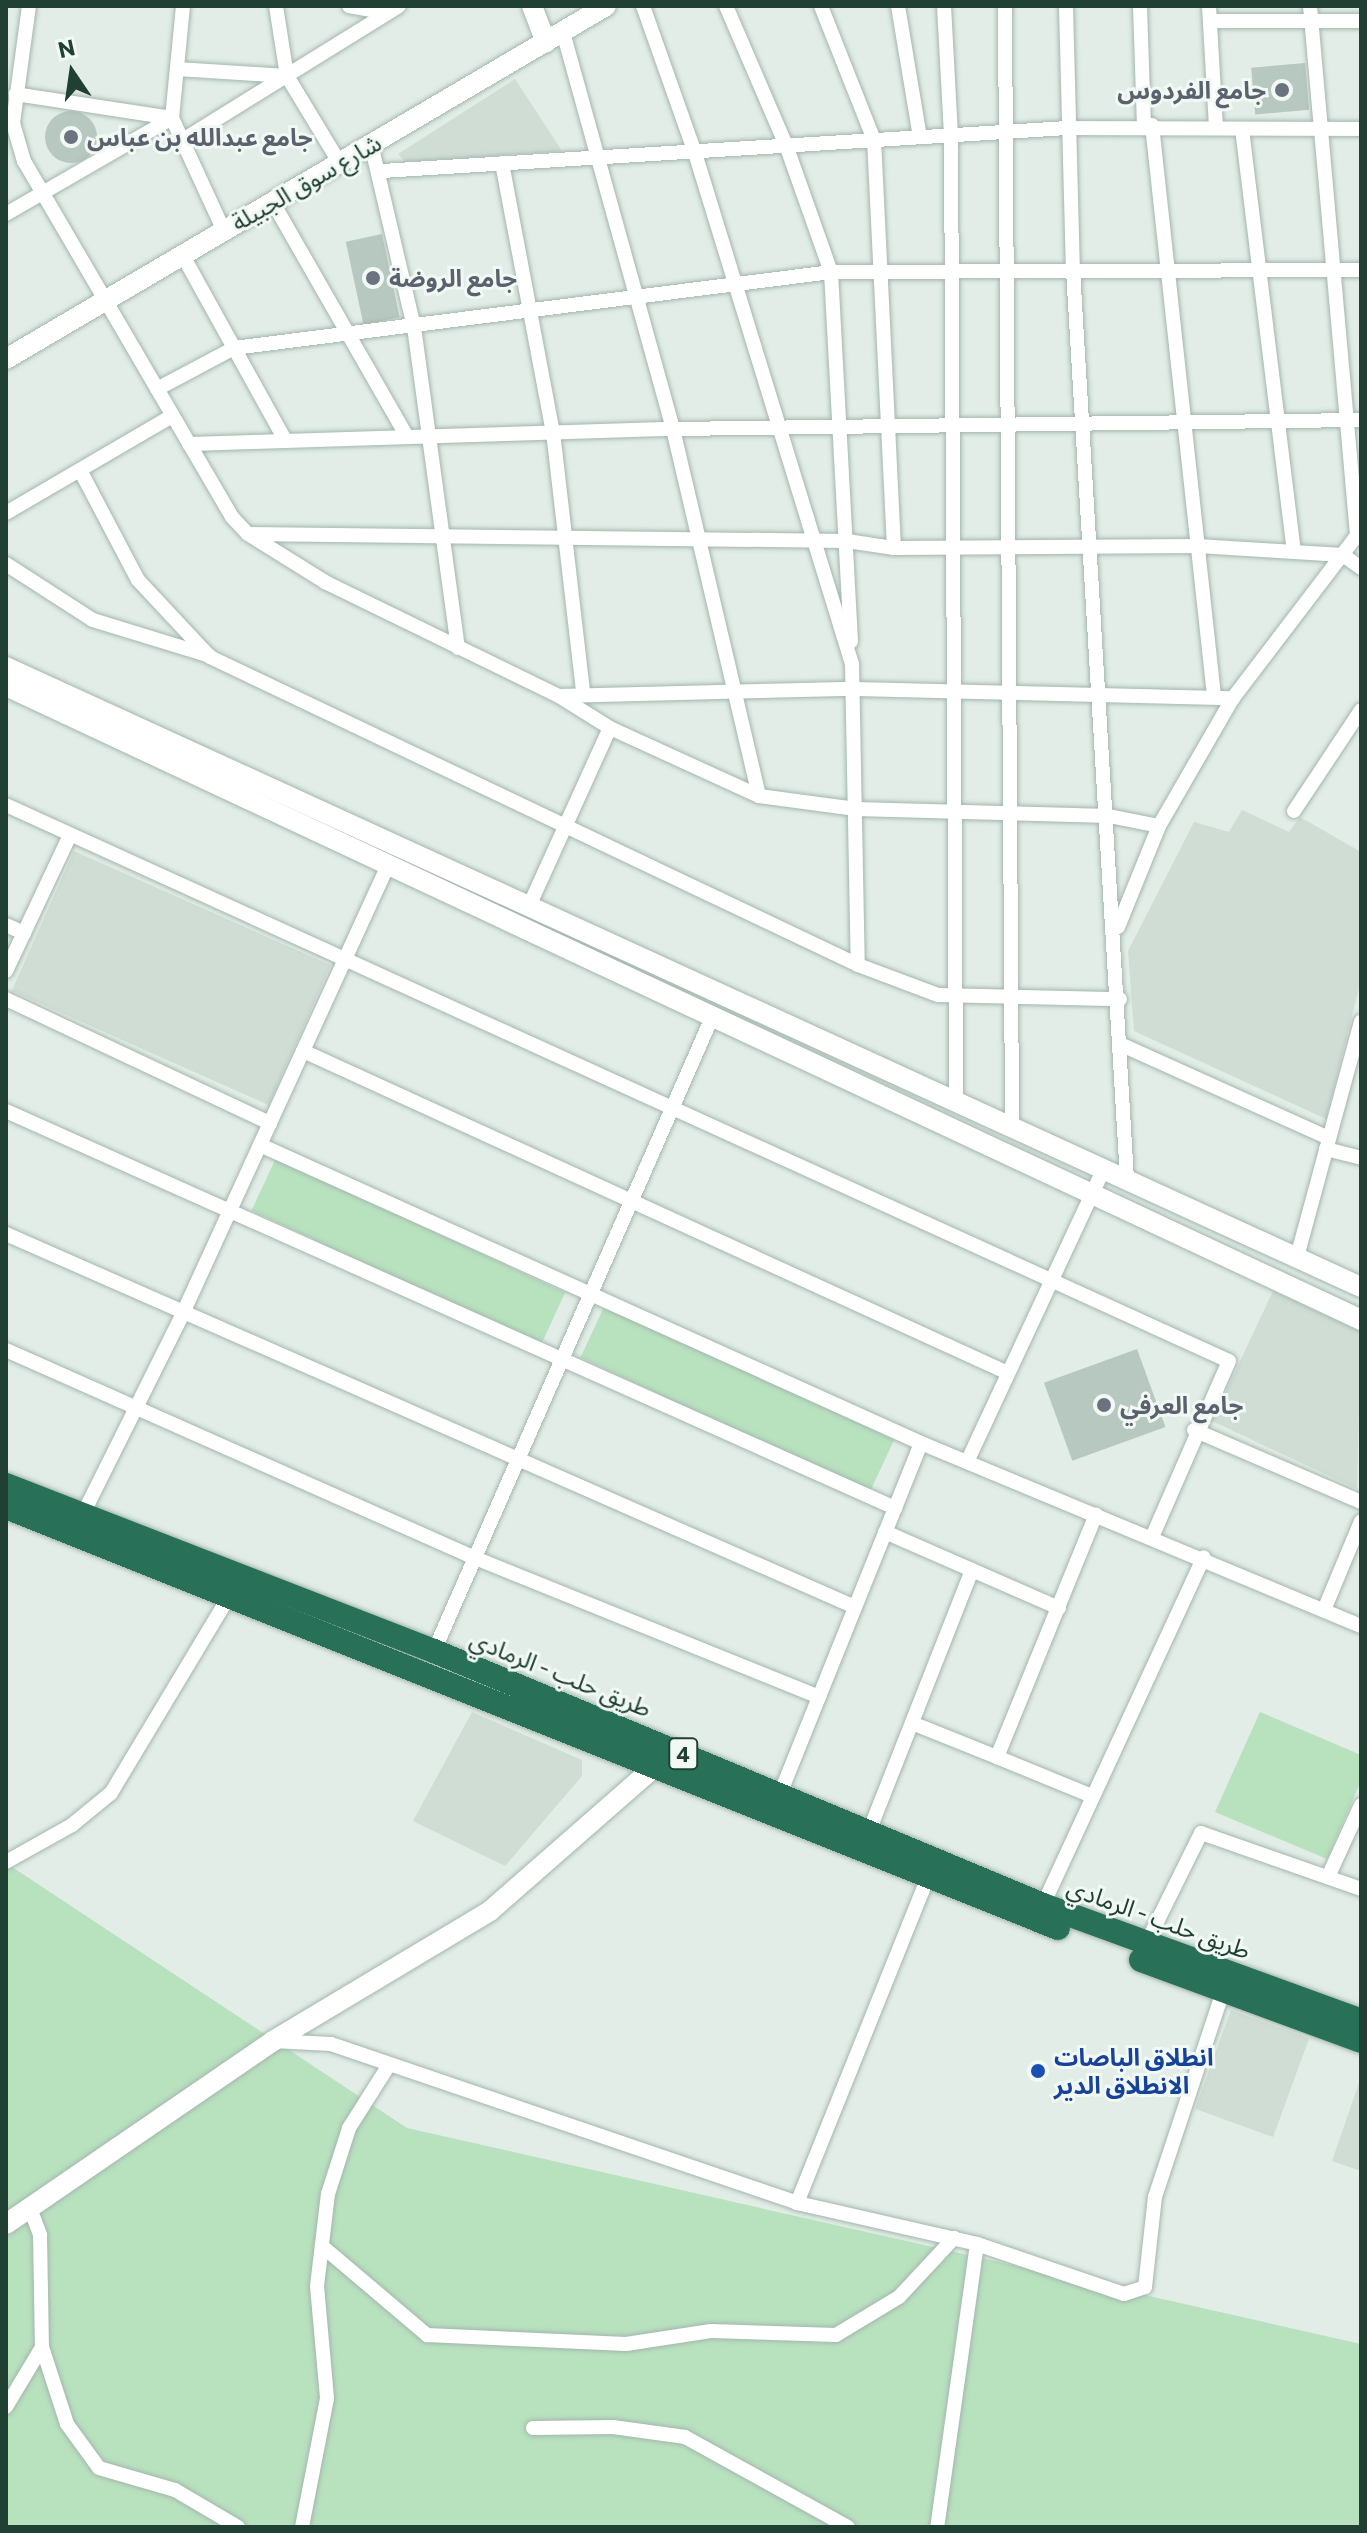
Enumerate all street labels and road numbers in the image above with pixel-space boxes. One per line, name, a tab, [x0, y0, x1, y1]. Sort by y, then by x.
street label: شارع سوق الجبيلة	[226, 128, 386, 236]
street label: طريق حلب - الرمادي	[466, 1624, 656, 1722]
road number: 4	[667, 1736, 699, 1772]
street label: طريق حلب - الرمادي	[1063, 1871, 1255, 1965]

